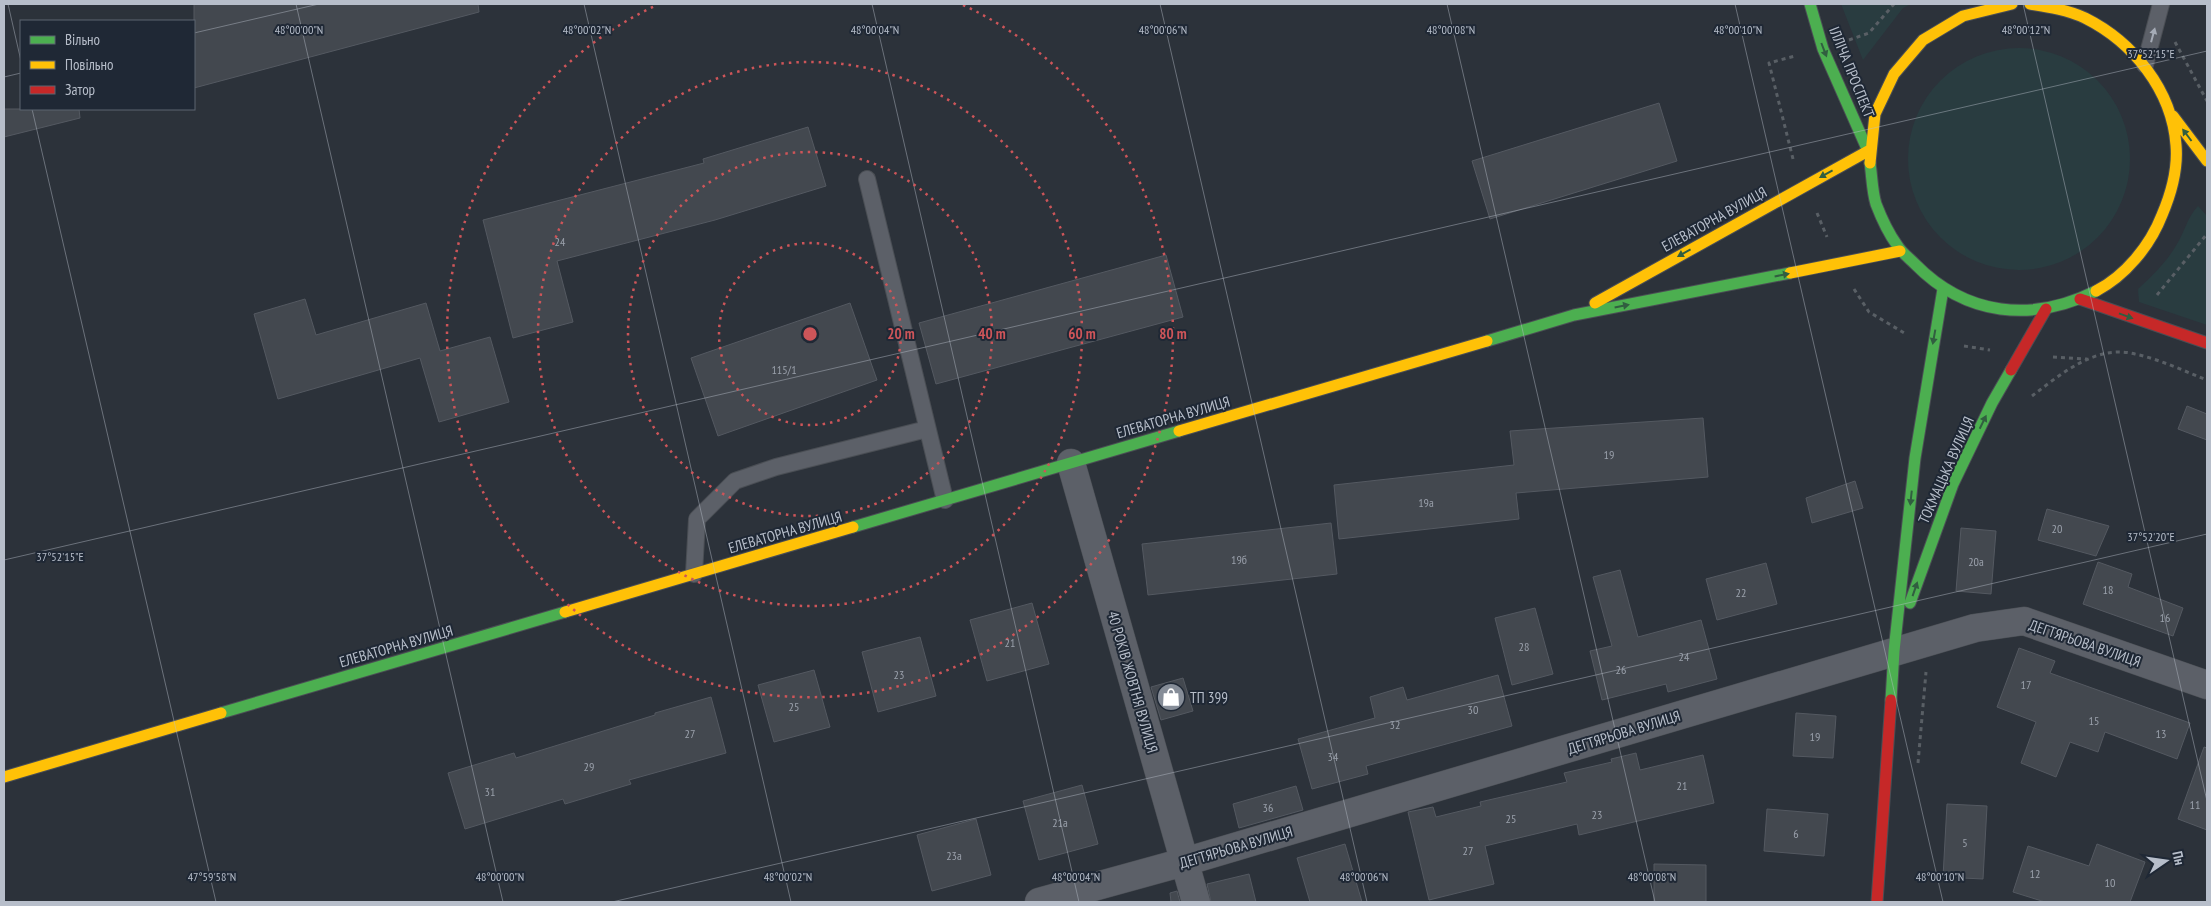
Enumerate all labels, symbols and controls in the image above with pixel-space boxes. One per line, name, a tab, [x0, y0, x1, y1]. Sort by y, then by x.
legend	[20, 20, 195, 110]
text: 48°00'00"N	[275, 22, 323, 37]
text: 48°00'02"N	[563, 22, 611, 37]
text: 48°00'04"N	[851, 22, 899, 37]
text: 48°00'06"N	[1139, 22, 1187, 37]
text: 48°00'08"N	[1427, 22, 1475, 37]
text: 48°00'10"N	[1714, 22, 1762, 37]
text: 48°00'12"N	[2002, 22, 2050, 37]
street label: ІЛЛІЧА ПРОСПЕКТ	[1825, 24, 1879, 121]
one-way arrow	[2149, 27, 2157, 42]
text: Вільно	[65, 30, 100, 49]
one-way arrow	[1821, 43, 1828, 58]
text: 37°52'15"E	[2127, 46, 2175, 61]
text: Повільно	[65, 55, 113, 74]
text: Затор	[65, 80, 95, 99]
one-way arrow	[2182, 129, 2193, 142]
one-way arrow	[1818, 170, 1833, 178]
street label: ЕЛЕВАТОРНА ВУЛИЦЯ	[1658, 182, 1770, 256]
house number: 24	[555, 234, 566, 249]
one-way arrow	[1677, 249, 1690, 258]
one-way arrow	[1774, 270, 1790, 278]
one-way arrow	[1614, 301, 1630, 309]
one-way arrow	[2119, 313, 2134, 320]
text: 20 m	[887, 324, 915, 343]
text: 40 m	[978, 324, 1006, 343]
text: 60 m	[1068, 324, 1096, 343]
text: 80 m	[1159, 324, 1187, 343]
centre of rings	[801, 325, 819, 343]
one-way arrow	[1929, 329, 1937, 345]
house number: 115/1	[771, 362, 797, 377]
street label: ЕЛЕВАТОРНА ВУЛИЦЯ	[1114, 392, 1232, 442]
street label: ТОКМАЦЬКА ВУЛИЦЯ	[1914, 414, 1978, 526]
one-way arrow	[1979, 415, 1987, 429]
house number: 19	[1604, 447, 1614, 462]
one-way arrow	[1906, 490, 1914, 506]
house number: 19а	[1418, 495, 1434, 510]
street label: ЕЛЕВАТОРНА ВУЛИЦЯ	[726, 507, 844, 557]
house number: 20	[2052, 521, 2062, 536]
text: 37°52'20"E	[2127, 529, 2175, 544]
text: 37°52'15"E	[36, 549, 84, 564]
house number: 19б	[1231, 552, 1247, 567]
house number: 20а	[1968, 554, 1984, 569]
one-way arrow	[1912, 581, 1919, 596]
house number: 18	[2103, 582, 2113, 597]
house number: 22	[1736, 585, 1746, 600]
street label: 40 РОКІВ ЖОВТНЯ ВУЛИЦЯ	[1104, 609, 1162, 755]
house number: 16	[2160, 610, 2170, 625]
street label: ДЕГТЯРЬОВА ВУЛИЦЯ	[2027, 615, 2143, 671]
street label: ЕЛЕВАТОРНА ВУЛИЦЯ	[337, 621, 455, 671]
house number: 21	[1005, 635, 1015, 650]
house number: 28	[1519, 639, 1529, 654]
house number: 24	[1679, 649, 1690, 664]
house number: 26	[1616, 662, 1626, 677]
house number: 23	[894, 667, 904, 682]
house number: 17	[2021, 677, 2031, 692]
shop icon: ТП 399	[1156, 682, 1186, 712]
place label: ТП 399	[1190, 688, 1228, 707]
house number: 25	[789, 699, 799, 714]
house number: 30	[1468, 702, 1478, 717]
street label: ДЕГТЯРЬОВА ВУЛИЦЯ	[1565, 706, 1683, 758]
house number: 15	[2089, 713, 2099, 728]
house number: 32	[1390, 717, 1400, 732]
house number: 27	[685, 726, 695, 741]
house number: 13	[2156, 726, 2166, 741]
house number: 19	[1810, 729, 1820, 744]
house number: 34	[1328, 749, 1339, 764]
house number: 29	[584, 759, 594, 774]
house number: 21	[1677, 778, 1687, 793]
house number: 31	[485, 784, 495, 799]
house number: 11	[2190, 797, 2200, 812]
house number: 36	[1263, 800, 1273, 815]
house number: 23	[1592, 807, 1602, 822]
house number: 25	[1506, 811, 1516, 826]
house number: 21а	[1052, 815, 1068, 830]
street label: ДЕГТЯРЬОВА ВУЛИЦЯ	[1177, 822, 1295, 872]
house number: 6	[1793, 826, 1799, 841]
house number: 5	[1962, 835, 1968, 850]
north arrow	[2141, 836, 2191, 886]
house number: 27	[1463, 843, 1473, 858]
house number: 23а	[946, 848, 962, 863]
text: Пн	[2168, 849, 2189, 867]
house number: 12	[2030, 866, 2040, 881]
text: 47°59'58"N	[188, 869, 236, 884]
text: 48°00'00"N	[476, 869, 524, 884]
text: 48°00'02"N	[764, 869, 812, 884]
text: 48°00'04"N	[1052, 869, 1100, 884]
text: 48°00'06"N	[1340, 869, 1388, 884]
text: 48°00'08"N	[1628, 869, 1676, 884]
text: 48°00'10"N	[1916, 869, 1964, 884]
house number: 10	[2105, 875, 2115, 890]

